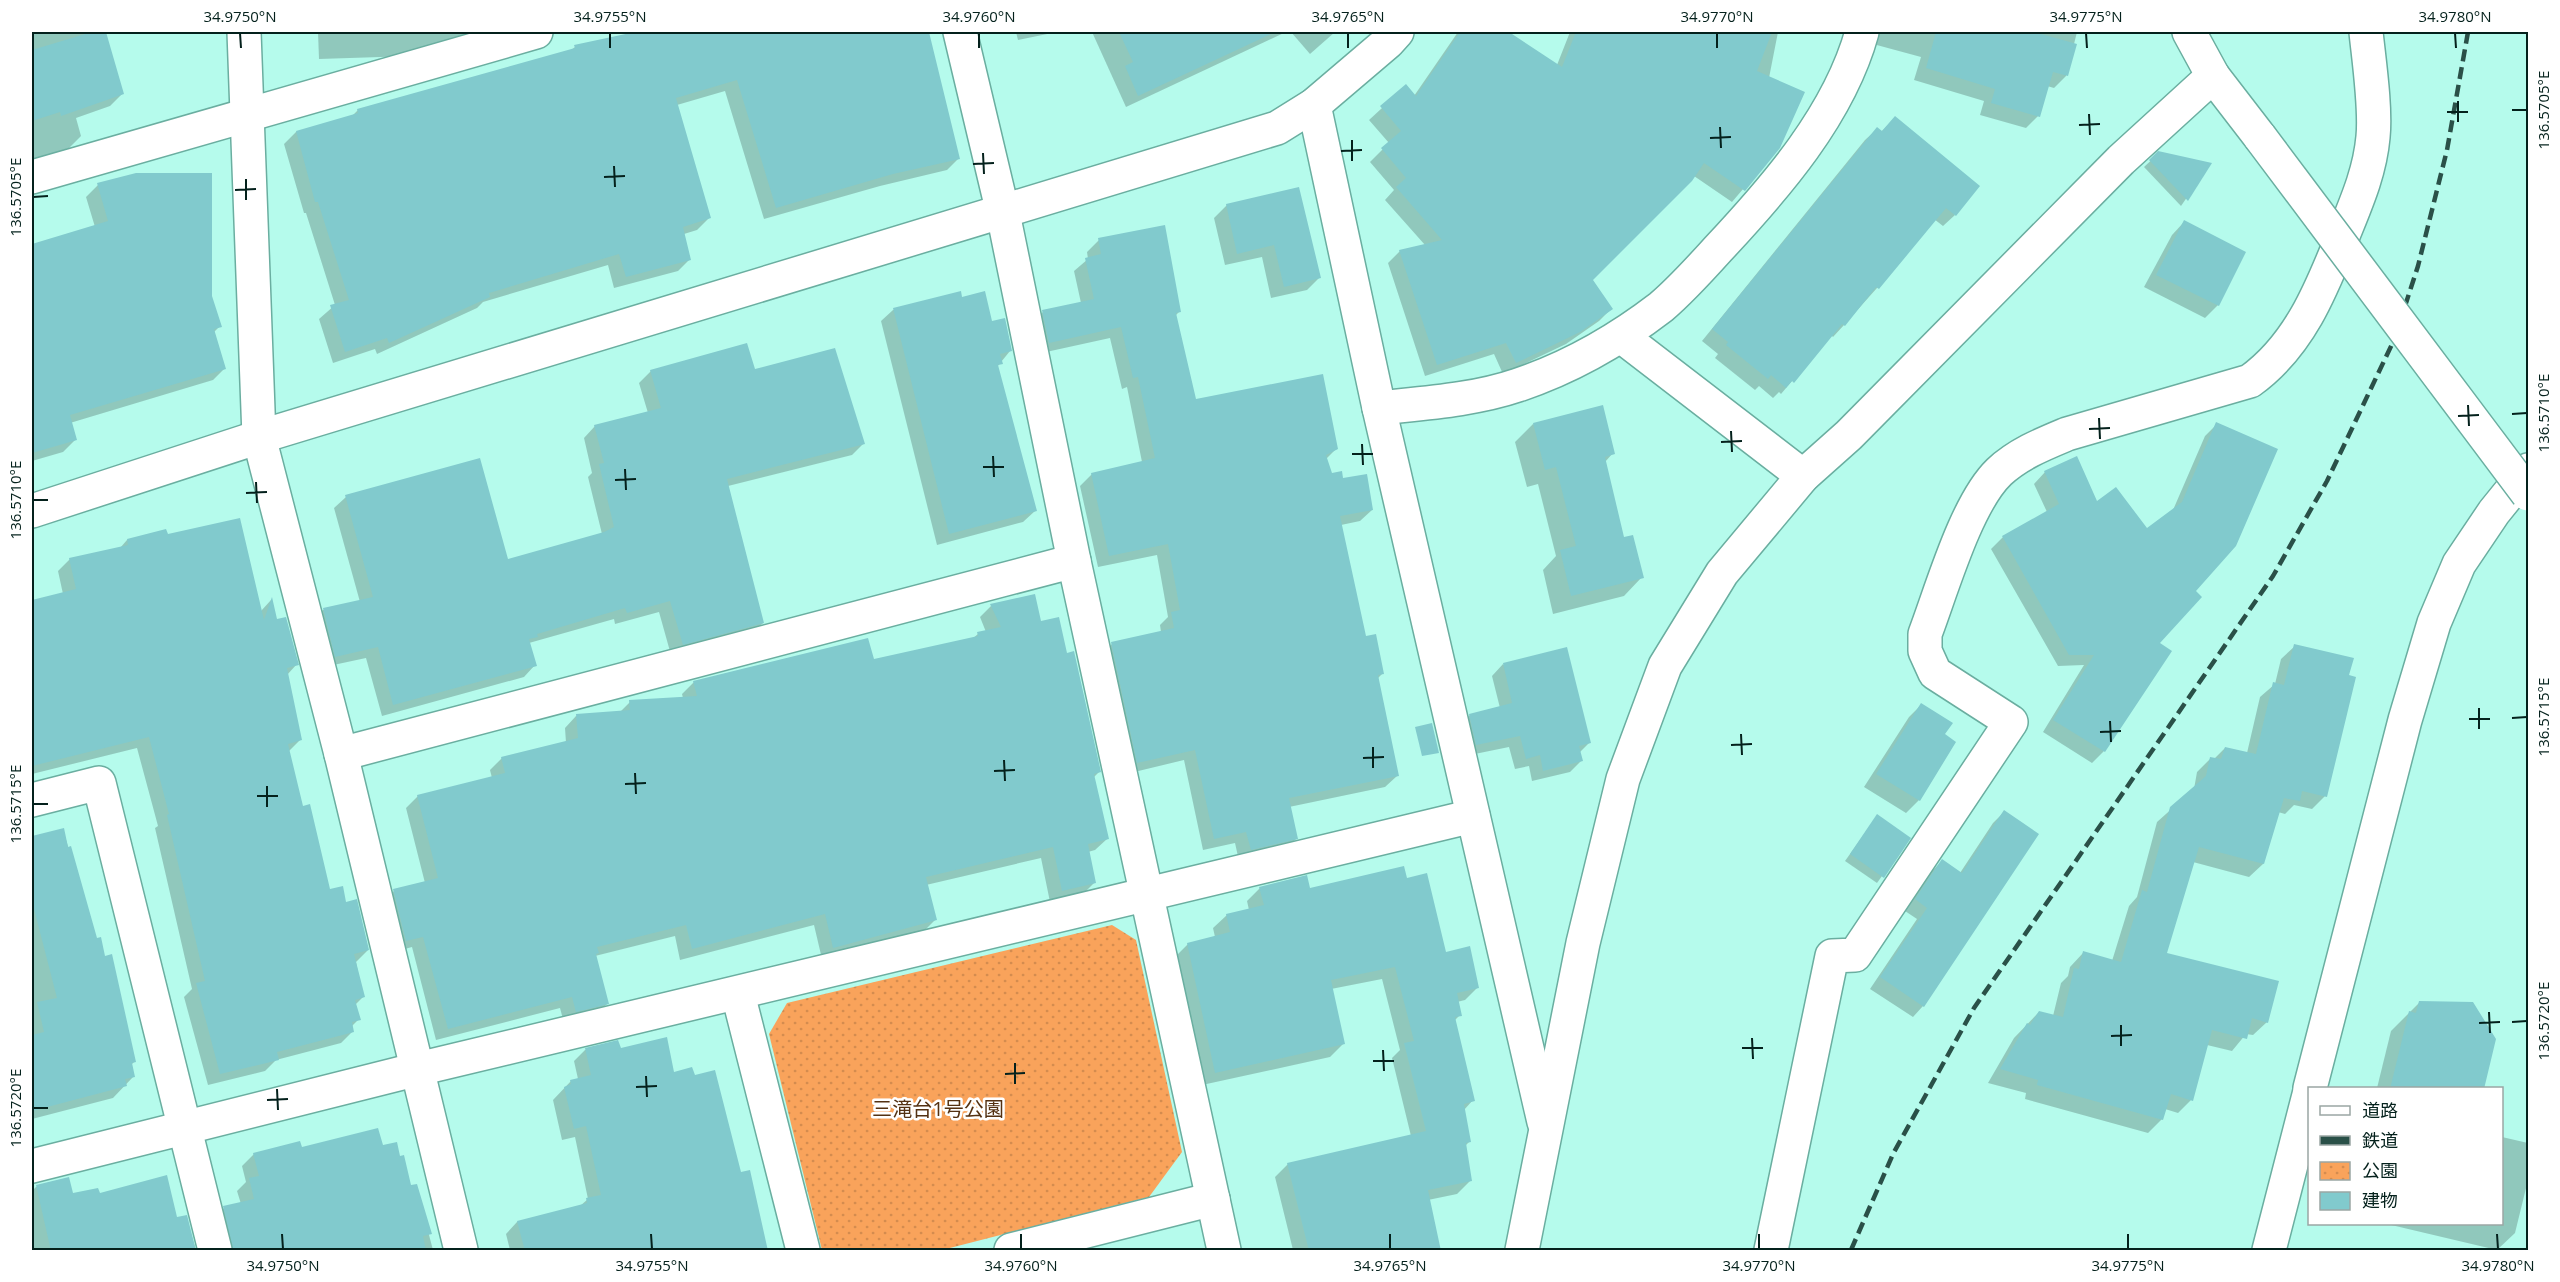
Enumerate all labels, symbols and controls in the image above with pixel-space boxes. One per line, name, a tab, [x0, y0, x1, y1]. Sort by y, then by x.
text: 34.9750°N	[203, 6, 277, 26]
text: 34.9755°N	[573, 6, 647, 26]
text: 34.9760°N	[942, 6, 1016, 26]
text: 34.9765°N	[1311, 6, 1385, 26]
text: 34.9770°N	[1680, 6, 1754, 26]
text: 34.9775°N	[2049, 6, 2123, 26]
text: 34.9780°N	[2418, 6, 2492, 26]
text: 136.5705°E	[2533, 71, 2553, 149]
text: 136.5705°E	[5, 158, 25, 236]
text: 136.5710°E	[2533, 374, 2553, 452]
text: 136.5710°E	[5, 461, 25, 539]
text: 136.5715°E	[2533, 678, 2553, 756]
text: 136.5715°E	[5, 765, 25, 843]
text: 136.5720°E	[2533, 982, 2553, 1060]
text: 136.5720°E	[5, 1069, 25, 1147]
legend	[2308, 1087, 2503, 1225]
park label: 三滝台1号公園	[872, 1095, 1004, 1122]
text: 道路	[2362, 1098, 2398, 1122]
text: 鉄道	[2362, 1128, 2398, 1152]
text: 公園	[2362, 1158, 2398, 1182]
text: 建物	[2362, 1188, 2398, 1212]
text: 34.9750°N	[246, 1255, 320, 1275]
text: 34.9755°N	[615, 1255, 689, 1275]
text: 34.9760°N	[984, 1255, 1058, 1275]
text: 34.9765°N	[1353, 1255, 1427, 1275]
text: 34.9770°N	[1722, 1255, 1796, 1275]
text: 34.9775°N	[2091, 1255, 2165, 1275]
text: 34.9780°N	[2461, 1255, 2535, 1275]

